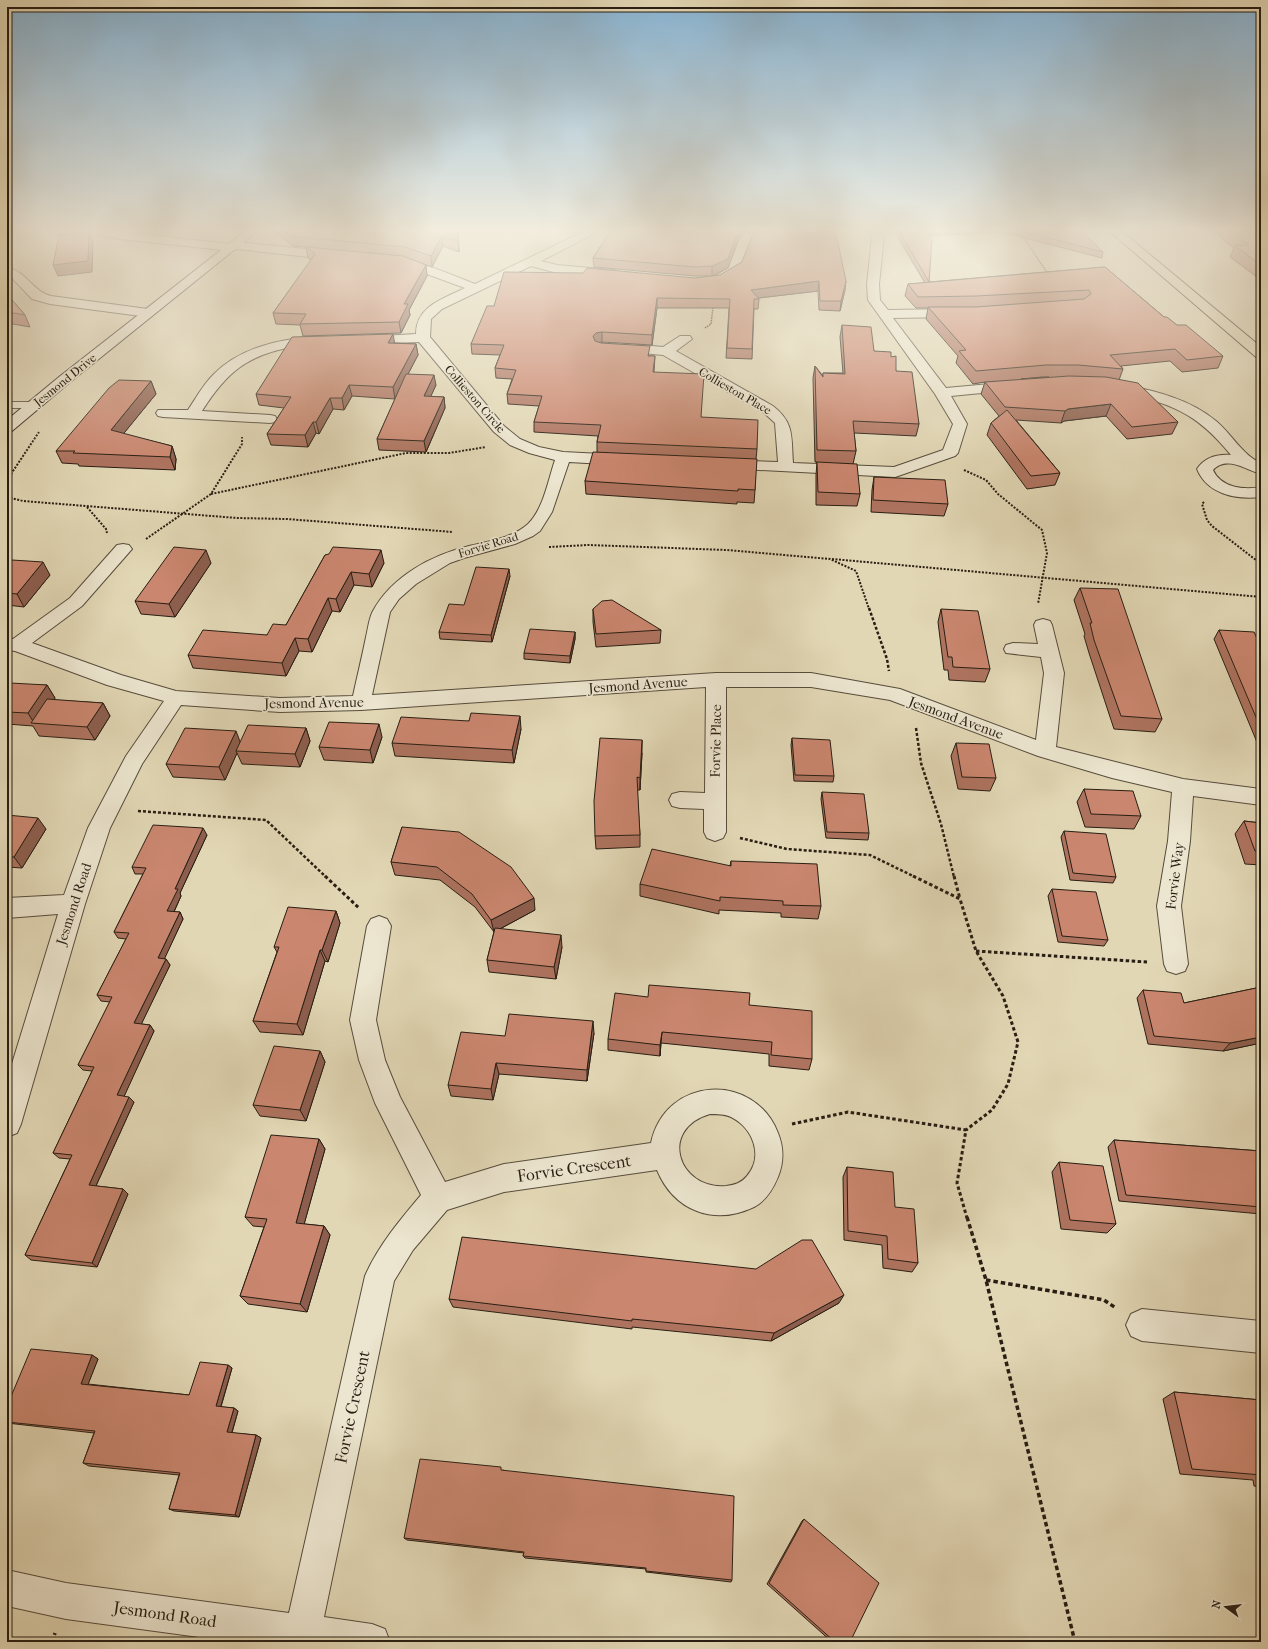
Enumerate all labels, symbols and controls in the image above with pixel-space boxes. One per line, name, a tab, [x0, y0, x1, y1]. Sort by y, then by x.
street label: Jesmond Drive	[30, 351, 99, 410]
street label: Collieston Circle	[442, 362, 508, 436]
street label: Collieston Place	[696, 365, 774, 418]
street label: Forvie Road	[456, 529, 520, 561]
street label: Jesmond Avenue	[587, 673, 688, 697]
street label: Jesmond Avenue	[905, 693, 1006, 743]
street label: Jesmond Avenue	[263, 694, 364, 712]
street label: Forvie Place	[707, 704, 725, 778]
street label: Forvie Way	[1162, 841, 1188, 911]
street label: Jesmond Road	[52, 860, 95, 948]
street label: Forvie Crescent	[516, 1150, 632, 1186]
street label: Forvie Crescent	[330, 1349, 374, 1465]
north arrow	[1206, 1587, 1246, 1627]
street label: Jesmond Road	[110, 1597, 219, 1631]
text: N	[1209, 1598, 1224, 1610]

